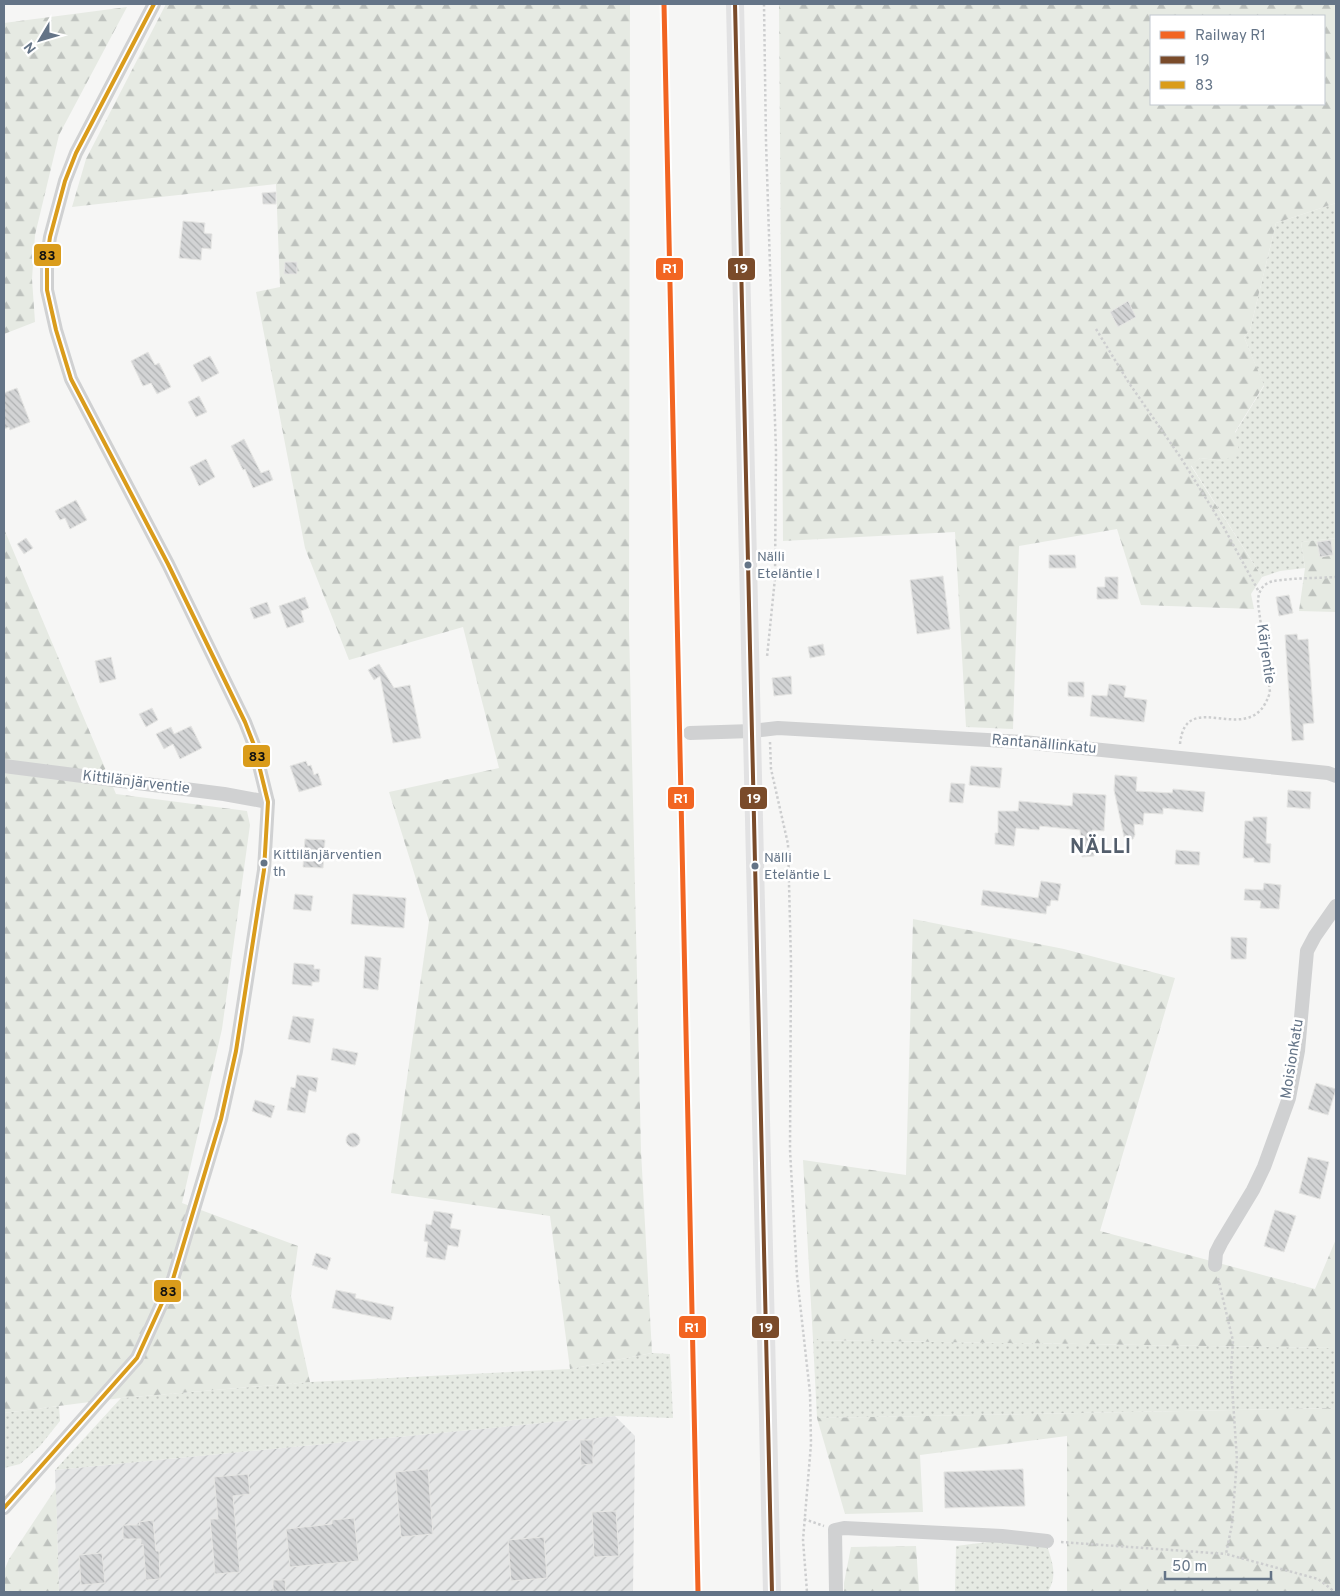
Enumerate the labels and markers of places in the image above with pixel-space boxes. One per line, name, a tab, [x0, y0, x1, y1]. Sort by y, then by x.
place label: Nälli Eteläntie I	[757, 549, 820, 583]
marker: Nälli Eteläntie I	[743, 560, 753, 570]
place label: Kittilänjärventien th	[273, 847, 382, 881]
place label: Nälli Eteläntie L	[764, 850, 831, 884]
marker: Kittilänjärventien th	[259, 858, 269, 868]
marker: Nälli Eteläntie L	[750, 861, 760, 871]

